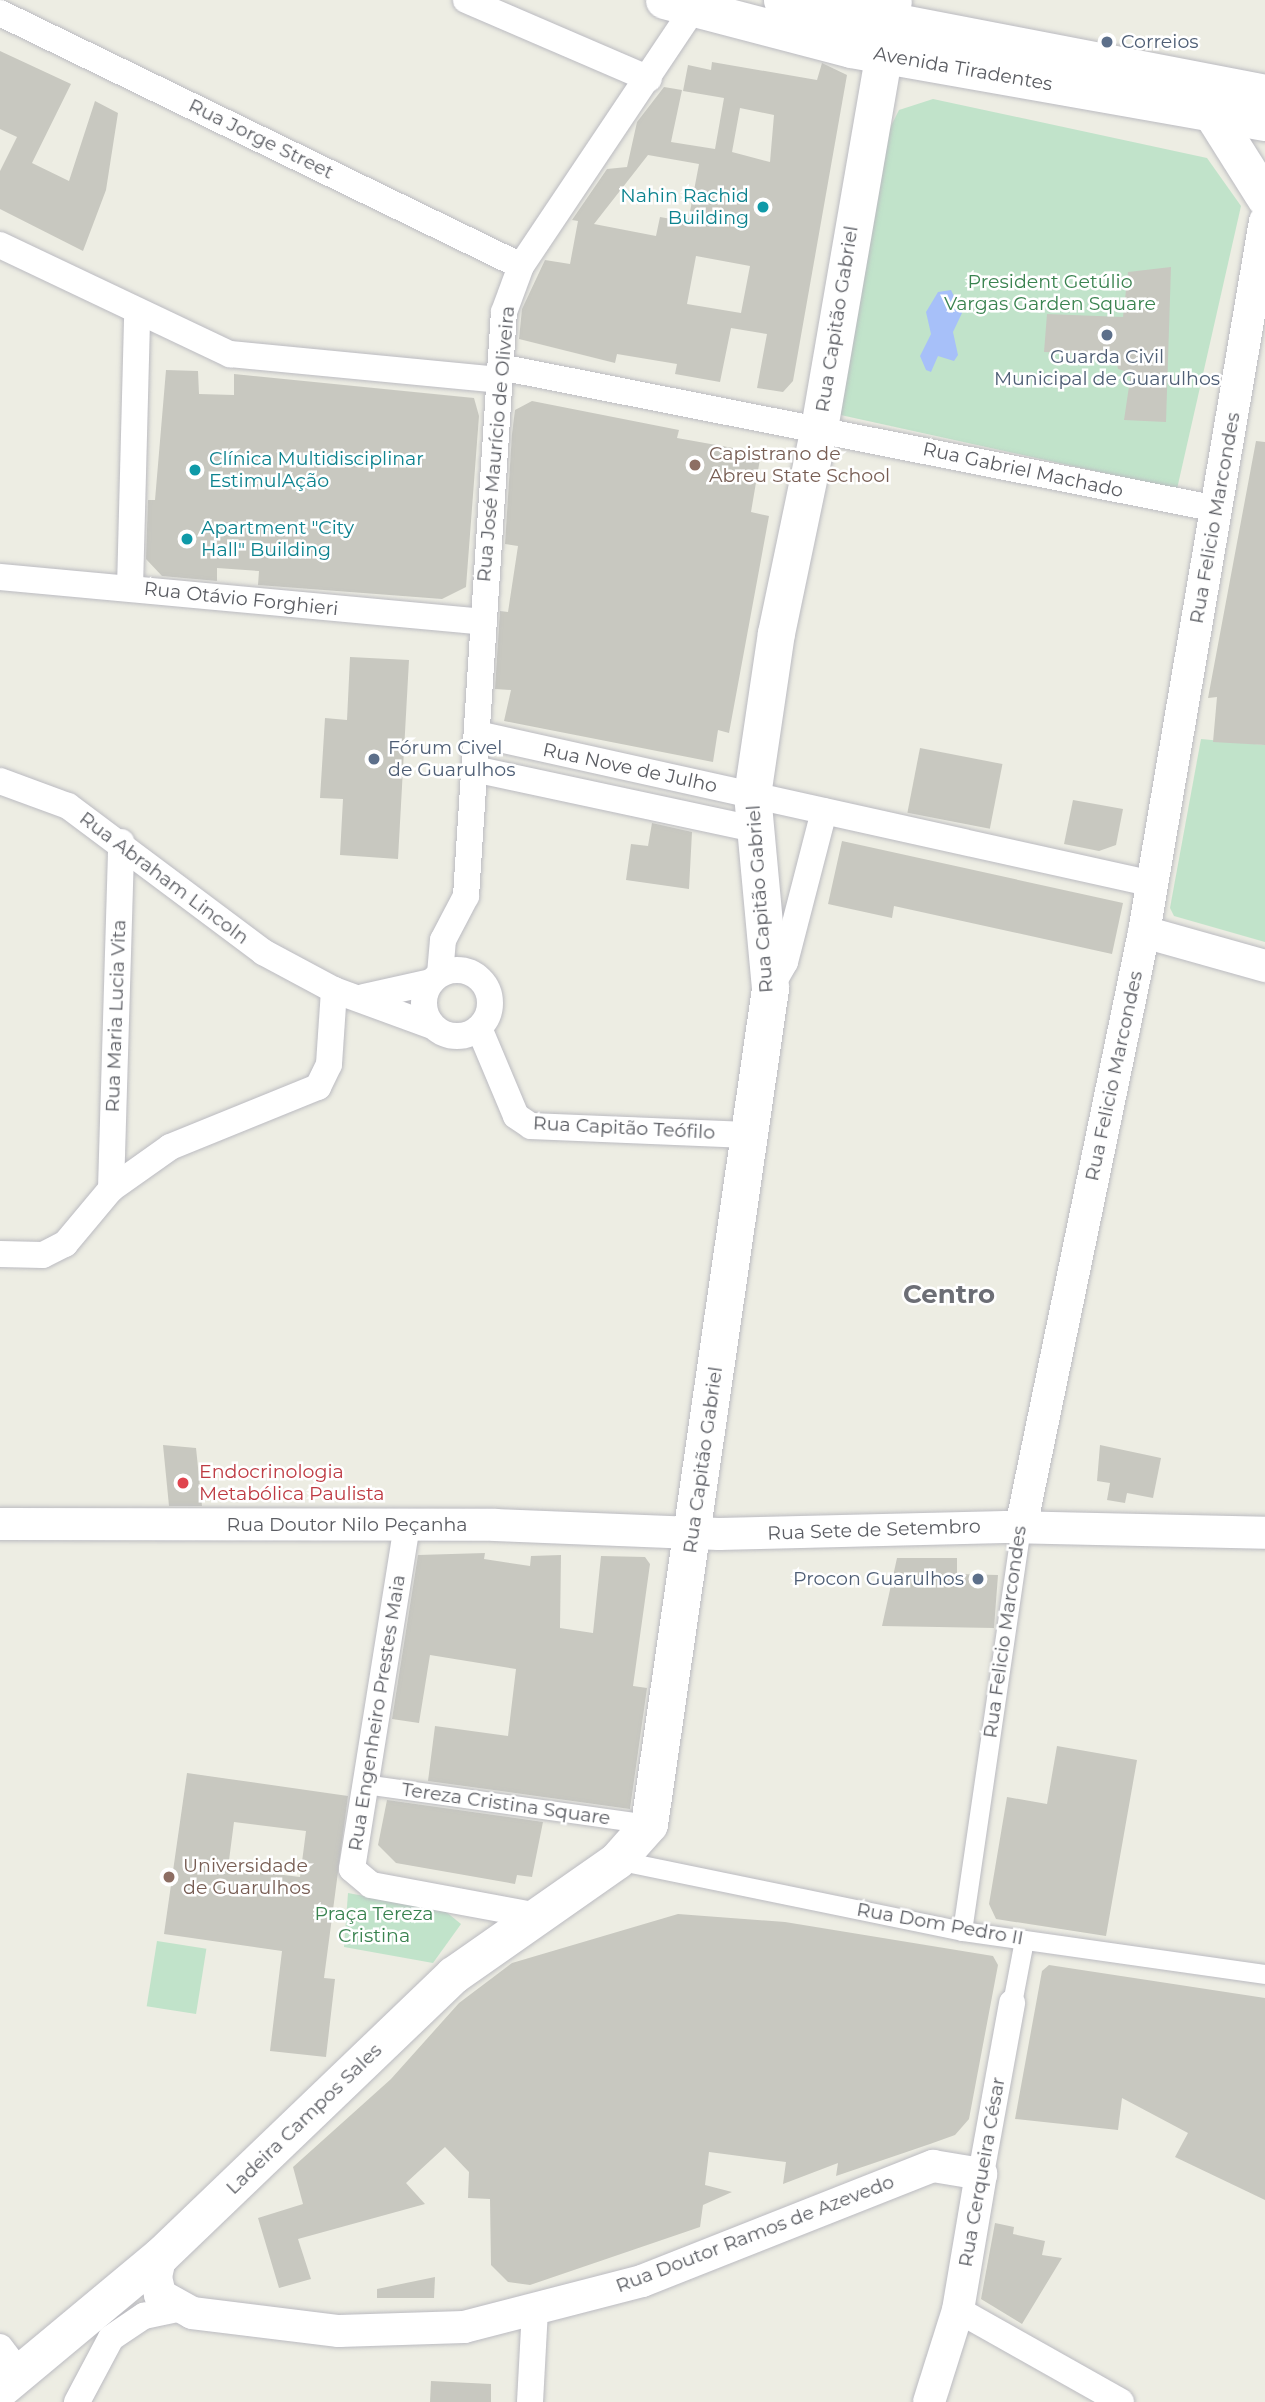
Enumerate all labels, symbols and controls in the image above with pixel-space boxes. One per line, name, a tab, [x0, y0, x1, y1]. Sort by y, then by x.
place label: Correios	[1121, 31, 1199, 53]
marker: Correios	[1099, 34, 1115, 50]
street label: Avenida Tiradentes	[872, 42, 1054, 96]
street label: Rua Jorge Street	[185, 94, 337, 184]
place label: Nahin Rachid Building	[620, 185, 749, 229]
marker: Nahin Rachid Building	[755, 199, 771, 215]
street label: Rua Capitão Gabriel	[811, 224, 863, 414]
park label: President Getúlio Vargas Garden Square	[944, 271, 1156, 315]
street label: Rua José Maurício de Oliveira	[473, 305, 519, 583]
marker: Guarda Civil Municipal de Guarulhos	[1099, 327, 1115, 343]
place label: Guarda Civil Municipal de Guarulhos	[994, 346, 1220, 390]
street label: Rua Felicio Marcondes	[1185, 411, 1245, 625]
street label: Rua Gabriel Machado	[921, 438, 1125, 502]
place label: Capistrano de Abreu State School	[709, 443, 890, 487]
place label: Clínica Multidisciplinar EstimulAção	[209, 448, 424, 492]
marker: Capistrano de Abreu State School	[687, 457, 703, 473]
marker: Clínica Multidisciplinar EstimulAção	[187, 462, 203, 478]
place label: Apartment "City Hall" Building	[201, 517, 354, 561]
marker: Apartment "City Hall" Building	[179, 531, 195, 547]
street label: Rua Otávio Forghieri	[143, 577, 339, 621]
place label: Fórum Civel de Guarulhos	[388, 737, 516, 781]
street label: Rua Nove de Julho	[541, 738, 719, 798]
marker: Fórum Civel de Guarulhos	[366, 751, 382, 767]
street label: Rua Capitão Gabriel	[742, 804, 778, 994]
street label: Rua Abraham Lincoln	[75, 807, 253, 949]
street label: Rua Maria Lucia Vita	[101, 919, 131, 1113]
street label: Rua Felicio Marcondes	[1081, 969, 1147, 1183]
street label: Rua Capitão Teófilo	[532, 1112, 716, 1144]
district label: Centro	[903, 1279, 995, 1311]
street label: Rua Capitão Gabriel	[679, 1365, 727, 1555]
place label: Endocrinologia Metabólica Paulista	[199, 1461, 384, 1505]
marker: Endocrinologia Metabólica Paulista	[173, 1473, 193, 1493]
street label: Rua Doutor Nilo Peçanha	[226, 1514, 468, 1536]
street label: Rua Sete de Setembro	[767, 1515, 981, 1545]
street label: Rua Felicio Marcondes	[979, 1524, 1031, 1740]
place label: Procon Guarulhos	[793, 1568, 964, 1590]
marker: Procon Guarulhos	[970, 1571, 986, 1587]
street label: Rua Engenheiro Prestes Maia	[344, 1573, 410, 1853]
street label: Tereza Cristina Square	[400, 1778, 612, 1830]
place label: Universidade de Guarulhos	[183, 1855, 311, 1899]
marker: Universidade de Guarulhos	[161, 1869, 177, 1885]
street label: Rua Dom Pedro II	[855, 1898, 1025, 1950]
park label: Praça Tereza Cristina	[314, 1903, 434, 1947]
street label: Ladeira Campos Sales	[221, 2039, 387, 2199]
street label: Rua Cerqueira César	[954, 2075, 1010, 2269]
street label: Rua Doutor Ramos de Azevedo	[613, 2170, 897, 2298]

